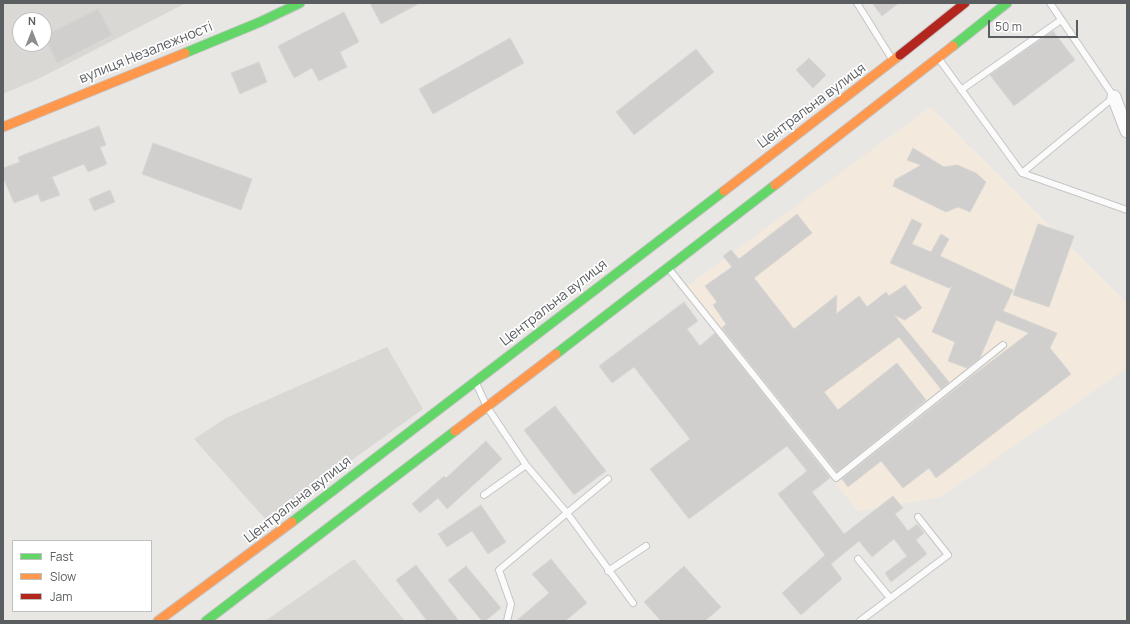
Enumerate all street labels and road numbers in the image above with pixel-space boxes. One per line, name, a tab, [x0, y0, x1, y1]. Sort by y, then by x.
street label: вулиця Незалежності	[77, 19, 215, 87]
street label: Центральна вулиця	[755, 60, 869, 152]
street label: Центральна вулиця	[497, 256, 611, 350]
street label: Центральна вулиця	[241, 453, 355, 547]

